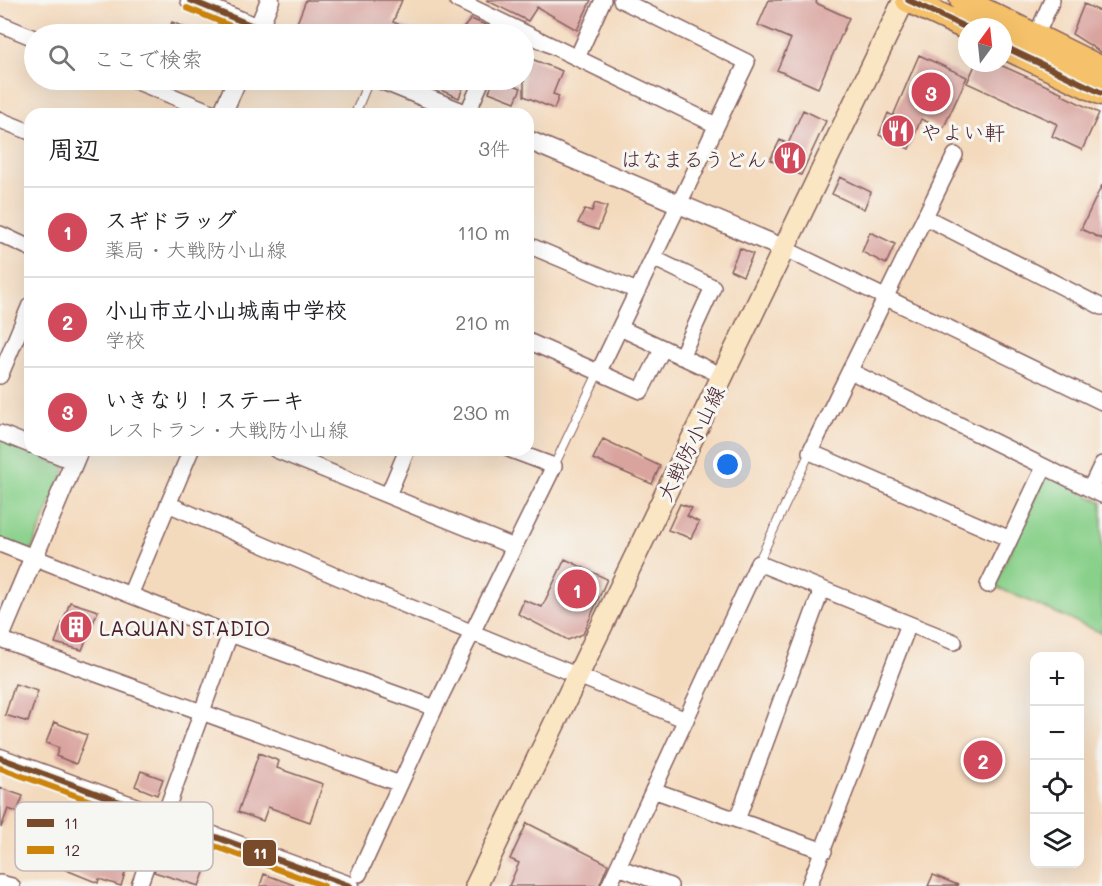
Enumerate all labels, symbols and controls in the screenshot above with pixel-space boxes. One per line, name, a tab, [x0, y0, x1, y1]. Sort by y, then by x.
north arrow	[958, 18, 1012, 72]
search box	[24, 24, 534, 90]
icon: search	[45, 41, 78, 74]
text: ここで検索	[93, 44, 203, 73]
pin: 3	[912, 70, 950, 115]
restaurant icon: やよい軒	[880, 113, 916, 149]
place label: やよい軒	[921, 118, 1005, 145]
text: 周辺	[48, 132, 100, 166]
text: 3件	[478, 135, 510, 161]
restaurant icon: はなまるうどん	[772, 140, 808, 176]
place label: はなまるうどん	[620, 145, 767, 172]
text: スギドラッグ	[105, 205, 237, 234]
text: 1	[63, 219, 72, 245]
text: 110 m	[457, 219, 510, 245]
text: 薬局 · 大戦防小山線	[105, 236, 287, 262]
text: 小山市立小山城南中学校	[105, 295, 347, 324]
text: 2	[62, 309, 73, 335]
text: 210 m	[455, 309, 510, 335]
text: 学校	[105, 326, 145, 352]
street label: 大戦防小山線	[650, 380, 730, 506]
text: いきなり！ステーキ	[105, 385, 304, 414]
text: 3	[62, 399, 74, 425]
text: 230 m	[452, 399, 510, 425]
text: レストラン · 大戦防小山線	[105, 416, 348, 442]
your location	[713, 450, 742, 479]
pin: 1	[558, 566, 596, 612]
building icon: LAQUAN STADIO	[58, 609, 94, 645]
place label: LAQUAN STADIO	[99, 614, 270, 641]
map controls	[1030, 652, 1084, 868]
button: +	[1030, 652, 1084, 706]
button: −	[1030, 706, 1084, 760]
pin: 2	[964, 738, 1002, 783]
button: locate	[1030, 760, 1084, 814]
legend	[15, 802, 213, 871]
text: 11	[64, 812, 78, 833]
button: layers	[1030, 814, 1084, 868]
text: 12	[64, 839, 80, 860]
line badge: 11	[242, 839, 277, 867]
text: 11	[253, 842, 267, 863]

